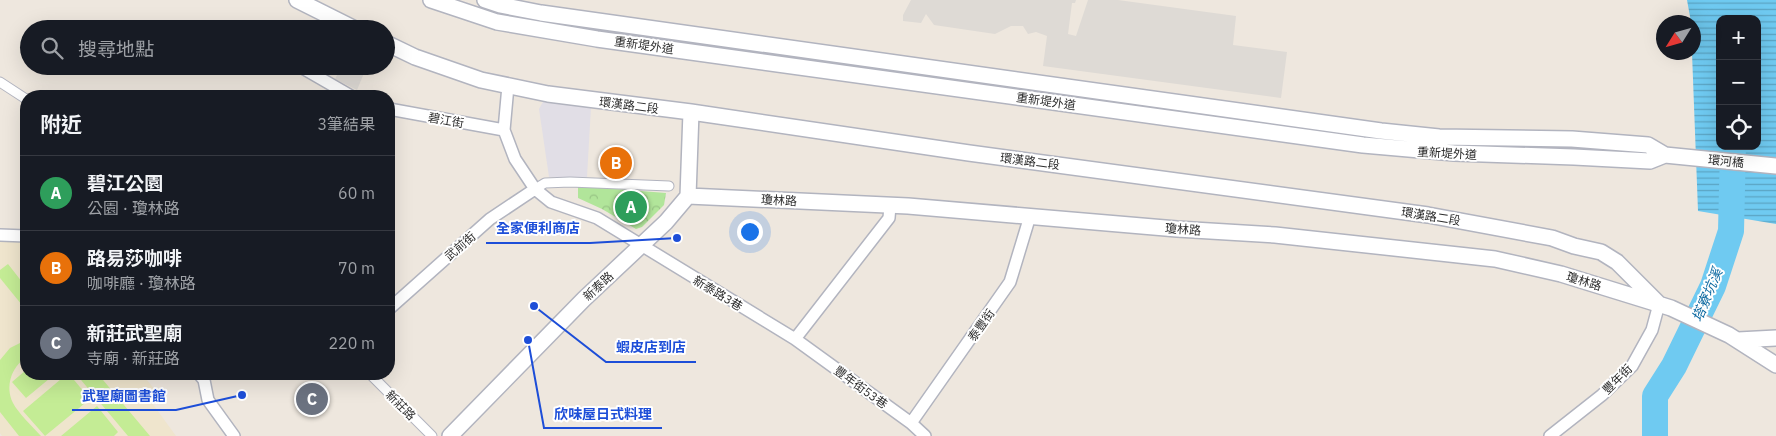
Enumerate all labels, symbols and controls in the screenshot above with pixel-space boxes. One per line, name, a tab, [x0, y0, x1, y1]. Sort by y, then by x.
north arrow	[1656, 15, 1701, 60]
map controls	[1716, 15, 1761, 150]
button: +	[1716, 15, 1761, 60]
search box	[20, 20, 395, 75]
street label: 重新堤外道	[613, 33, 675, 57]
icon: search	[38, 34, 66, 62]
text: 搜尋地點	[78, 37, 154, 61]
button: −	[1716, 60, 1761, 105]
street label: 重新堤外道	[1015, 89, 1077, 113]
street label: 環漢路二段	[598, 94, 660, 116]
button: locate	[1716, 105, 1761, 150]
street label: 碧江街	[427, 109, 465, 131]
text: 附近	[40, 110, 82, 138]
text: 3筆結果	[317, 114, 375, 134]
pin: B	[600, 144, 632, 182]
street label: 重新堤外道	[1417, 144, 1477, 162]
street label: 環漢路二段	[999, 150, 1061, 172]
street label: 環河橋	[1707, 152, 1745, 170]
text: 碧江公園	[87, 171, 163, 195]
text: A	[51, 183, 61, 203]
text: 60 m	[338, 183, 375, 203]
pin: A	[615, 188, 647, 226]
street label: 瓊林路	[761, 192, 797, 208]
text: 公園 · 瓊林路	[87, 198, 180, 218]
street label: 環漢路二段	[1400, 204, 1462, 228]
callout: 全家便利商店	[486, 214, 590, 243]
text: 全家便利商店	[496, 219, 580, 237]
your location	[737, 219, 763, 245]
street label: 瓊林路	[1165, 220, 1201, 238]
street label: 武前街	[441, 229, 479, 263]
text: 路易莎咖啡	[87, 246, 182, 270]
text: B	[51, 258, 61, 278]
text: 70 m	[338, 258, 375, 278]
water label: 塔寮坑溪	[1688, 264, 1727, 324]
street label: 新泰路	[580, 268, 616, 304]
street label: 瓊林路	[1565, 269, 1603, 293]
street label: 新泰路3巷	[690, 272, 746, 314]
text: 咖啡廳 · 瓊林路	[87, 273, 196, 293]
street label: 泰豐街	[965, 306, 997, 344]
text: 新莊武聖廟	[87, 321, 182, 345]
text: C	[51, 333, 61, 353]
text: 220 m	[328, 333, 375, 353]
callout: 蝦皮店到店	[606, 333, 696, 362]
text: 蝦皮店到店	[616, 338, 686, 356]
text: 寺廟 · 新莊路	[87, 348, 180, 368]
street label: 豐年街	[1599, 361, 1635, 397]
street label: 豐年街53巷	[831, 363, 891, 411]
pin: C	[296, 380, 328, 418]
callout: 武聖廟圖書館	[72, 381, 176, 410]
text: 武聖廟圖書館	[82, 387, 166, 405]
street label: 新莊路	[383, 387, 419, 423]
callout: 欣味屋日式料理	[544, 399, 662, 428]
text: 欣味屋日式料理	[554, 405, 652, 423]

